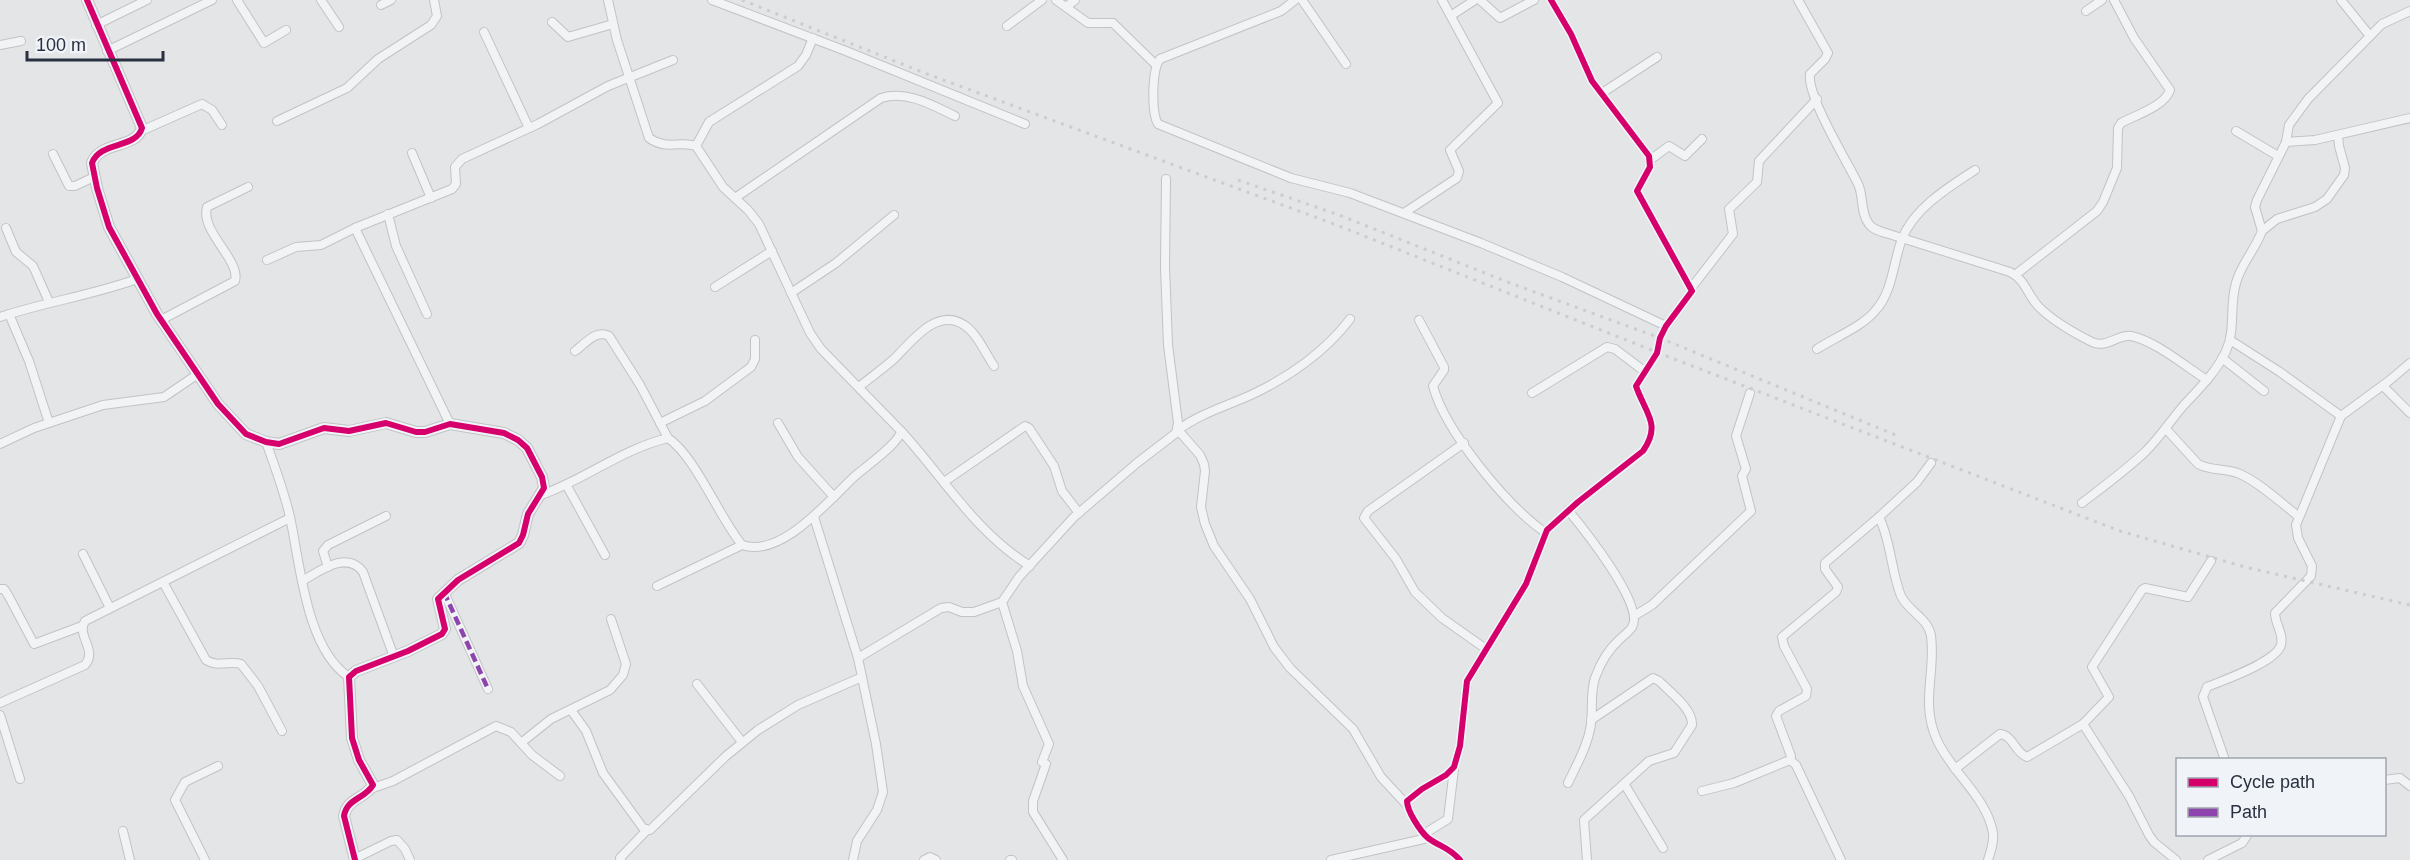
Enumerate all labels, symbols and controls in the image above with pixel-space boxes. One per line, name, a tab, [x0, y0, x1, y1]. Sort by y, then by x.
scale bar	[27, 24, 164, 62]
text: 100 m	[36, 35, 86, 55]
legend	[2176, 758, 2386, 836]
text: Cycle path	[2230, 772, 2315, 792]
text: Path	[2230, 802, 2267, 822]

